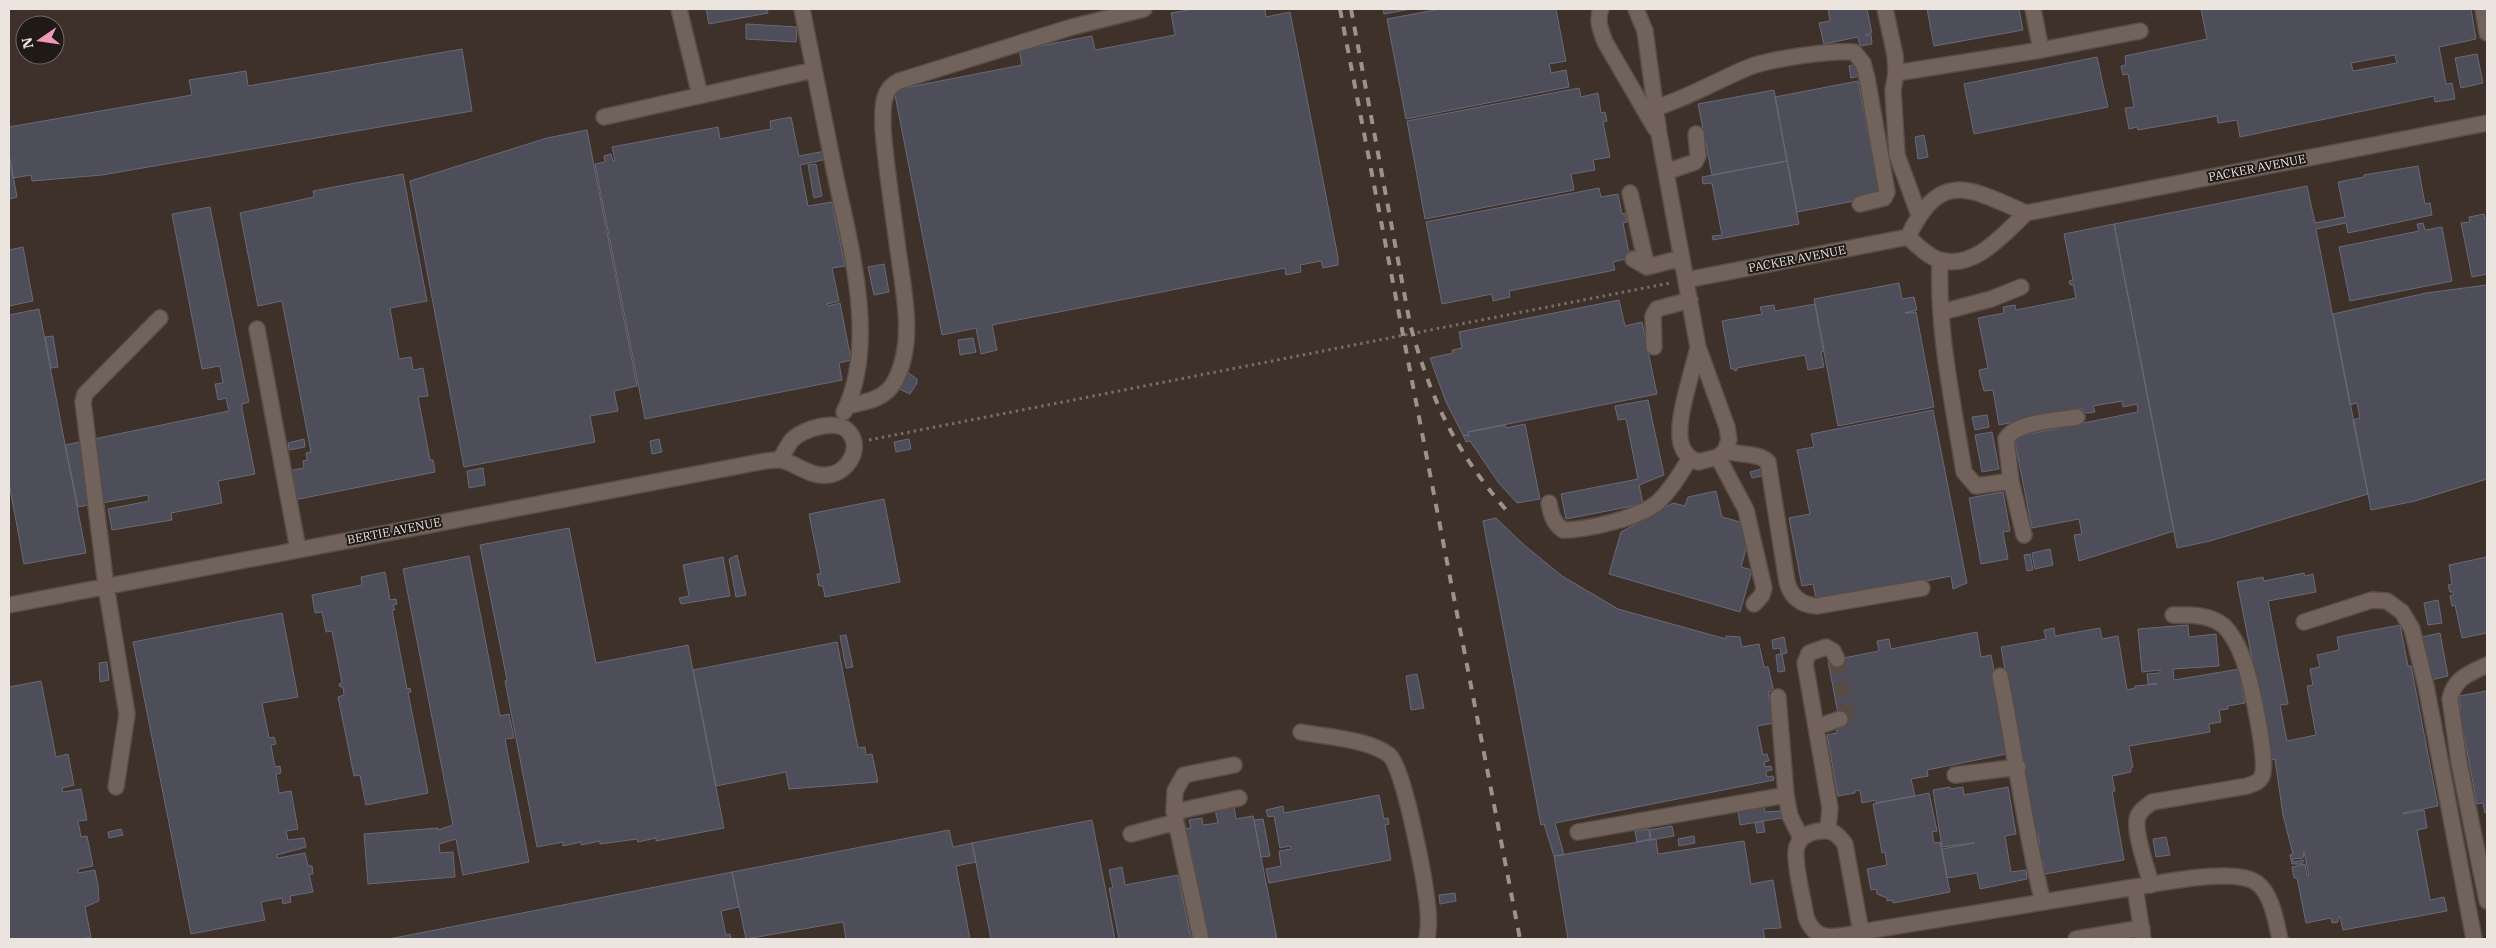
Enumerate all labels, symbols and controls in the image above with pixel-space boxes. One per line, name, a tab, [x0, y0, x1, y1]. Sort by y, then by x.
north arrow	[15, 15, 65, 65]
text: N	[17, 36, 37, 50]
street label: PACKER AVENUE	[2207, 151, 2307, 184]
street label: PACKER AVENUE	[1747, 242, 1847, 275]
street label: BERTIE AVENUE	[346, 514, 442, 547]

